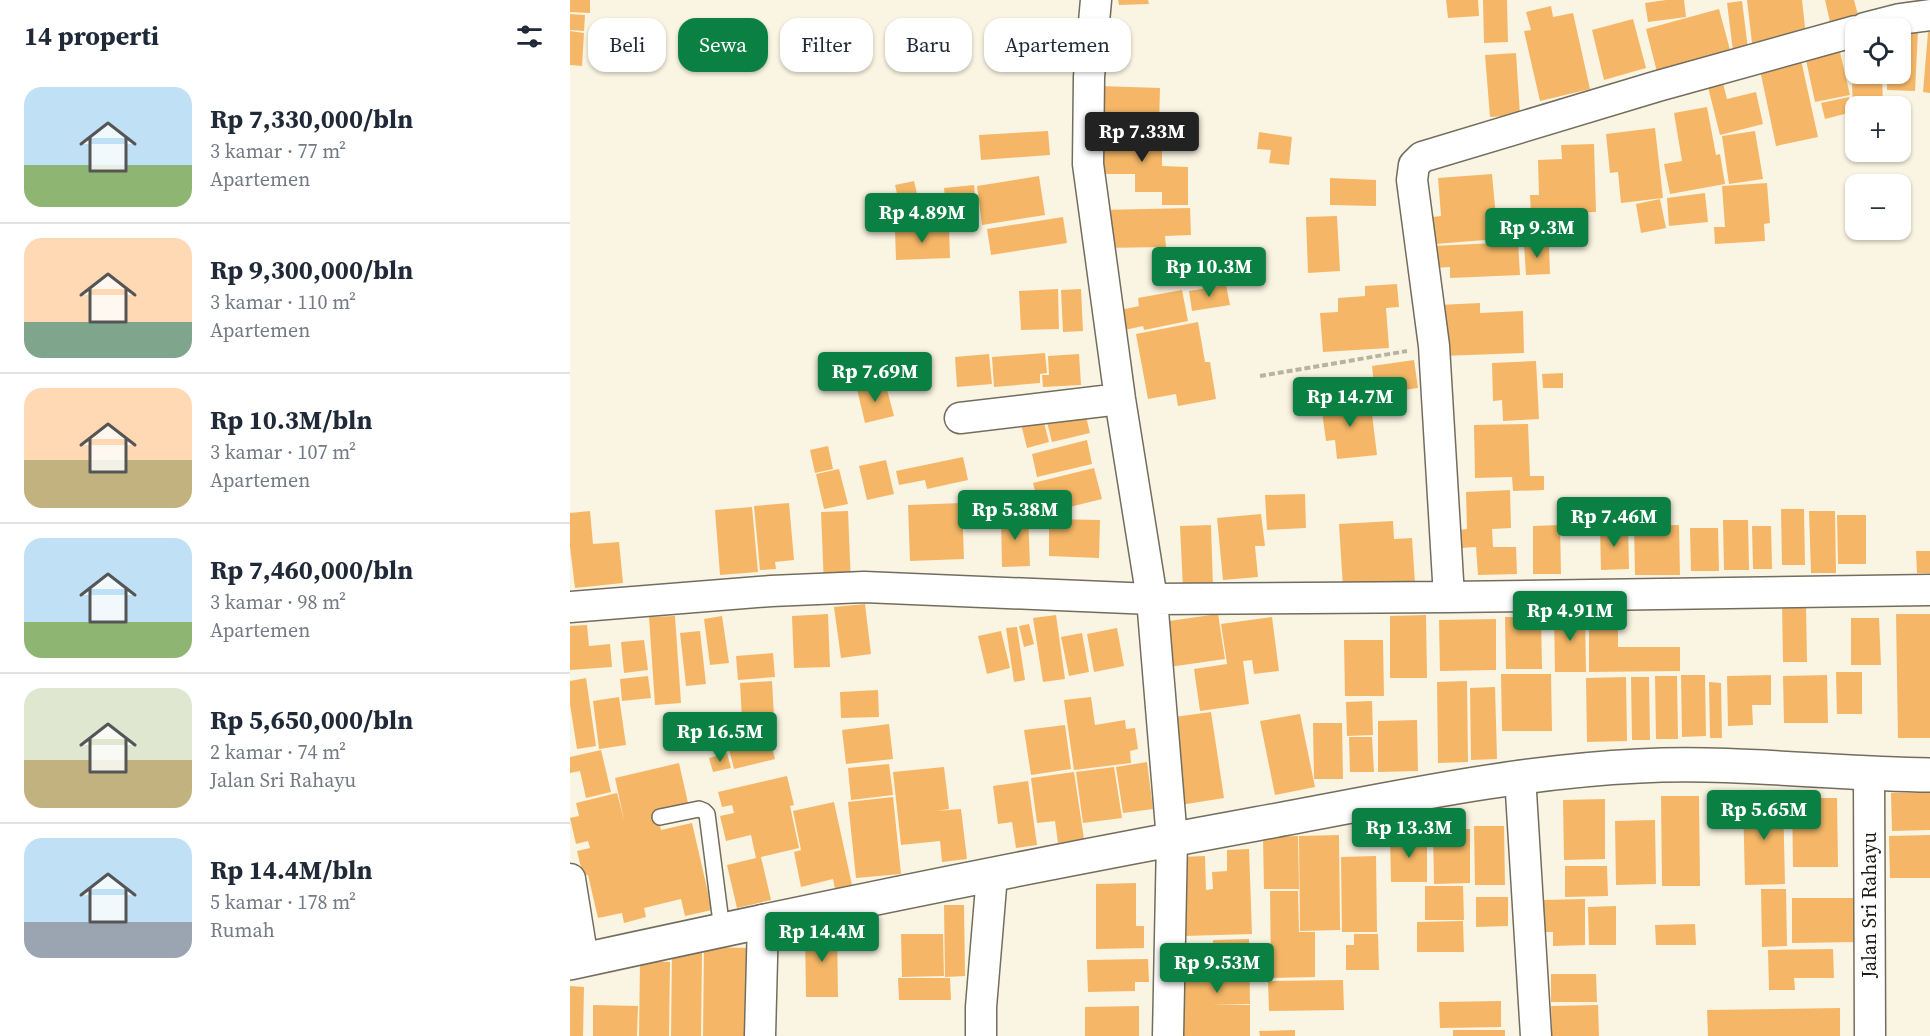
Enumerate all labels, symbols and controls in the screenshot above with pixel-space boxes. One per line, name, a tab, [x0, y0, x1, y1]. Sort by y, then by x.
text: 14 properti	[24, 18, 159, 54]
chip: Beli	[588, 18, 666, 72]
chip: Sewa	[678, 18, 768, 72]
chip: Filter	[780, 18, 873, 72]
chip: Baru	[885, 18, 972, 72]
chip: Apartemen	[984, 18, 1131, 72]
map controls	[1845, 18, 1911, 240]
button: locate	[1845, 18, 1911, 84]
icon: filters	[513, 20, 546, 53]
button: +	[1845, 96, 1911, 162]
text: Rp 7,330,000/bln	[210, 101, 413, 137]
icon: home	[72, 111, 144, 183]
pin: Rp 7.33M	[1080, 112, 1204, 163]
text: Rp 7.33M	[1099, 117, 1185, 145]
text: 3 kamar · 77 m²	[210, 137, 346, 165]
text: Apartemen	[210, 165, 310, 193]
button: −	[1845, 174, 1911, 240]
pin: Rp 4.89M	[860, 193, 984, 244]
text: Rp 4.89M	[879, 198, 965, 226]
pin: Rp 9.3M	[1482, 208, 1592, 259]
text: Rp 9.3M	[1499, 213, 1575, 241]
pin: Rp 10.3M	[1147, 247, 1271, 298]
text: Rp 9,300,000/bln	[210, 252, 413, 288]
text: Rp 10.3M	[1166, 252, 1252, 280]
icon: home	[72, 262, 144, 334]
text: 3 kamar · 110 m²	[210, 288, 356, 316]
text: Apartemen	[210, 316, 310, 344]
pin: Rp 7.69M	[813, 352, 937, 403]
text: Rp 7.69M	[832, 357, 918, 385]
pin: Rp 14.7M	[1288, 377, 1412, 428]
text: Rp 14.7M	[1307, 382, 1393, 410]
text: Rp 10.3M/bln	[210, 402, 372, 438]
icon: home	[72, 412, 144, 484]
text: 3 kamar · 107 m²	[210, 438, 356, 466]
text: Apartemen	[210, 466, 310, 494]
pin: Rp 5.38M	[953, 490, 1077, 541]
text: Rp 5.38M	[972, 495, 1058, 523]
pin: Rp 7.46M	[1552, 497, 1676, 548]
text: Rp 7.46M	[1571, 502, 1657, 530]
text: Rp 7,460,000/bln	[210, 552, 413, 588]
icon: home	[72, 562, 144, 634]
text: 3 kamar · 98 m²	[210, 588, 346, 616]
pin: Rp 4.91M	[1508, 591, 1632, 642]
text: Rp 4.91M	[1527, 596, 1613, 624]
text: Apartemen	[210, 616, 310, 644]
text: Rp 5,650,000/bln	[210, 702, 413, 738]
icon: home	[72, 712, 144, 784]
pin: Rp 16.5M	[658, 712, 782, 763]
text: Rp 16.5M	[677, 717, 763, 745]
text: 2 kamar · 74 m²	[210, 738, 346, 766]
text: Jalan Sri Rahayu	[210, 766, 356, 794]
pin: Rp 5.65M	[1702, 790, 1826, 841]
text: Rp 5.65M	[1721, 795, 1807, 823]
pin: Rp 13.3M	[1347, 808, 1471, 859]
text: Rp 13.3M	[1366, 813, 1452, 841]
street label: Jalan Sri Rahayu	[1855, 832, 1883, 979]
text: Rp 14.4M/bln	[210, 852, 372, 888]
icon: home	[72, 862, 144, 934]
text: 5 kamar · 178 m²	[210, 888, 356, 916]
pin: Rp 14.4M	[760, 912, 884, 963]
text: Rumah	[210, 916, 275, 944]
text: Rp 14.4M	[779, 917, 865, 945]
pin: Rp 9.53M	[1155, 943, 1279, 994]
text: Rp 9.53M	[1174, 948, 1260, 976]

